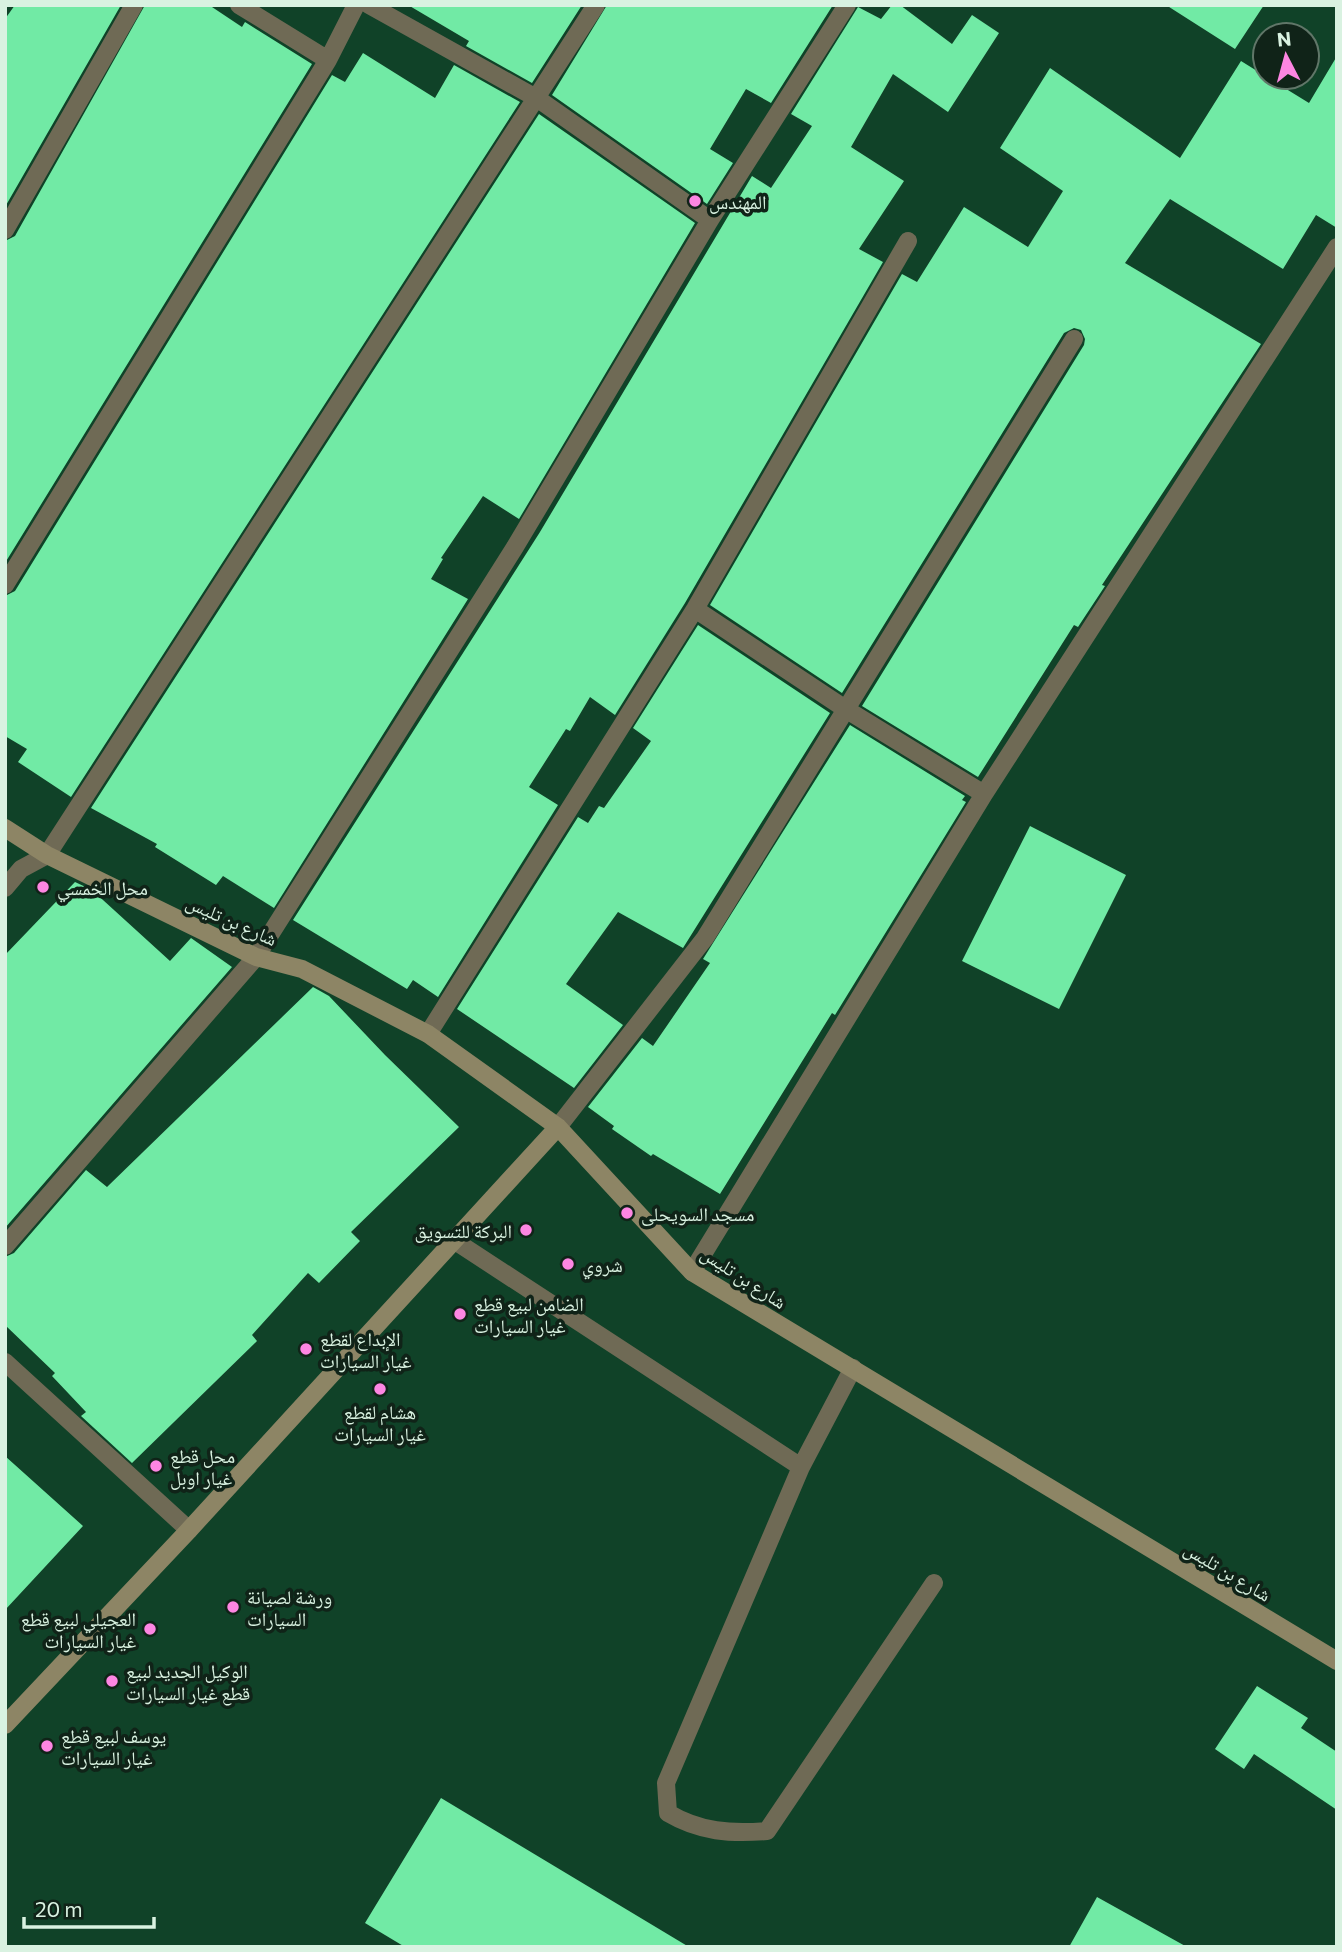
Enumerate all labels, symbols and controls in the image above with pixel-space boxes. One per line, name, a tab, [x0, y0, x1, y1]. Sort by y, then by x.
north arrow	[1251, 21, 1321, 91]
text: N	[1276, 26, 1292, 51]
place label: المهندس	[709, 190, 766, 214]
marker: المهندس	[687, 193, 703, 209]
place label: محل الخمسي	[57, 876, 148, 903]
marker: محل الخمسي	[35, 879, 51, 895]
street label: شارع بن تليس	[183, 890, 281, 951]
place label: مسجد السويحلى	[641, 1202, 754, 1226]
marker: مسجد السويحلى	[619, 1205, 635, 1221]
place label: البركة للتسويق	[414, 1219, 512, 1243]
marker: البركة للتسويق	[518, 1222, 534, 1238]
street label: شارع بن تليس	[696, 1241, 791, 1314]
place label: شروي	[582, 1253, 623, 1280]
marker: شروي	[560, 1256, 576, 1272]
place label: الضامن لبيع قطع غيار السيارات	[474, 1292, 584, 1338]
marker: الضامن لبيع قطع غيار السيارات	[452, 1306, 468, 1322]
place label: الإبداع لقطع غيار السيارات	[320, 1327, 412, 1373]
marker: الإبداع لقطع غيار السيارات	[298, 1341, 314, 1357]
marker: هشام لقطع غيار السيارات	[372, 1381, 388, 1397]
place label: هشام لقطع غيار السيارات	[334, 1400, 426, 1446]
place label: محل قطع غيار اوبل	[170, 1444, 235, 1490]
marker: محل قطع غيار اوبل	[148, 1458, 164, 1474]
street label: شارع بن تليس	[1180, 1536, 1276, 1607]
place label: ورشة لصيانة السيارات	[247, 1585, 332, 1631]
marker: ورشة لصيانة السيارات	[225, 1599, 241, 1615]
place label: العجيلي لبيع قطع غيار السيارات	[21, 1607, 136, 1653]
marker: العجيلي لبيع قطع غيار السيارات	[142, 1621, 158, 1637]
place label: الوكيل الجديد لبيع قطع غيار السيارات	[126, 1659, 250, 1706]
marker: الوكيل الجديد لبيع قطع غيار السيارات	[104, 1673, 120, 1689]
place label: يوسف لبيع قطع غيار السيارات	[61, 1724, 166, 1770]
marker: يوسف لبيع قطع غيار السيارات	[39, 1738, 55, 1754]
scale bar	[24, 1885, 154, 1929]
text: 20 m	[35, 1896, 83, 1921]

